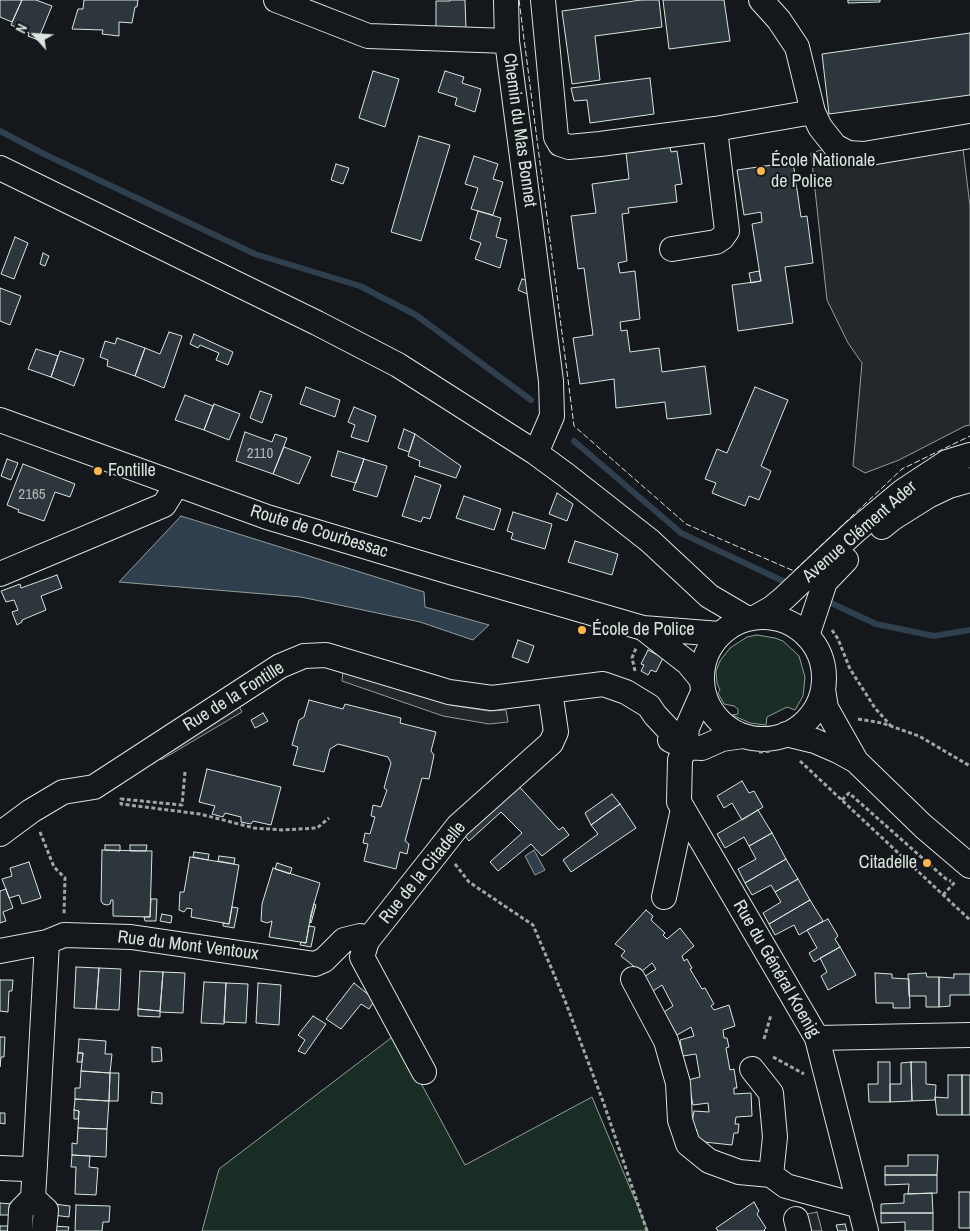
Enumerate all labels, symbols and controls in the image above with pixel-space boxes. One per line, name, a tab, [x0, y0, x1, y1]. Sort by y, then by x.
north arrow	[10, 10, 60, 60]
text: N	[12, 21, 31, 36]
street label: Chemin du Mas Bonnet	[498, 52, 540, 208]
place label: École Nationale de Police	[771, 150, 875, 192]
marker: École Nationale de Police	[755, 165, 767, 177]
house number: 2110	[247, 445, 273, 463]
place label: Fontille	[108, 460, 156, 482]
marker: Fontille	[92, 465, 104, 477]
street label: Avenue Clément Ader	[799, 477, 921, 587]
house number: 2165	[18, 486, 46, 504]
street label: Route de Courbessac	[248, 501, 390, 563]
place label: École de Police	[592, 619, 695, 641]
marker: École de Police	[576, 624, 588, 636]
street label: Rue de la Fontille	[180, 657, 288, 737]
street label: Rue de la Citadelle	[375, 817, 471, 929]
place label: Citadelle	[859, 852, 917, 874]
marker: Citadelle	[921, 857, 933, 869]
street label: Rue du Général Koenig	[728, 896, 824, 1042]
street label: Rue du Mont Ventoux	[116, 927, 260, 965]

